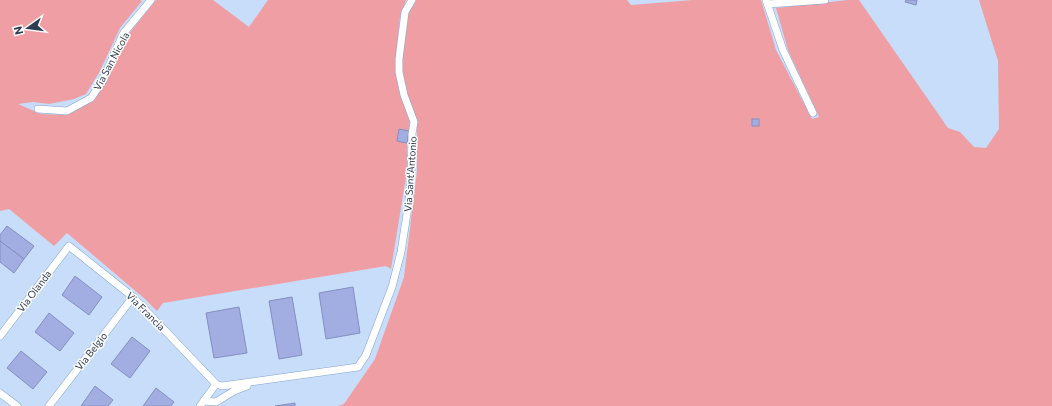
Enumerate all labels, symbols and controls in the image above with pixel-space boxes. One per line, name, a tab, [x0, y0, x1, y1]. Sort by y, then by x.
north arrow	[8, 8, 48, 48]
text: N	[11, 25, 25, 36]
street label: Via San Nicola	[91, 30, 131, 92]
street label: Via Sant'Antonio	[401, 136, 419, 212]
street label: Via Olanda	[14, 268, 54, 314]
street label: Via Francia	[124, 289, 168, 333]
street label: Via Belgio	[72, 330, 110, 372]

